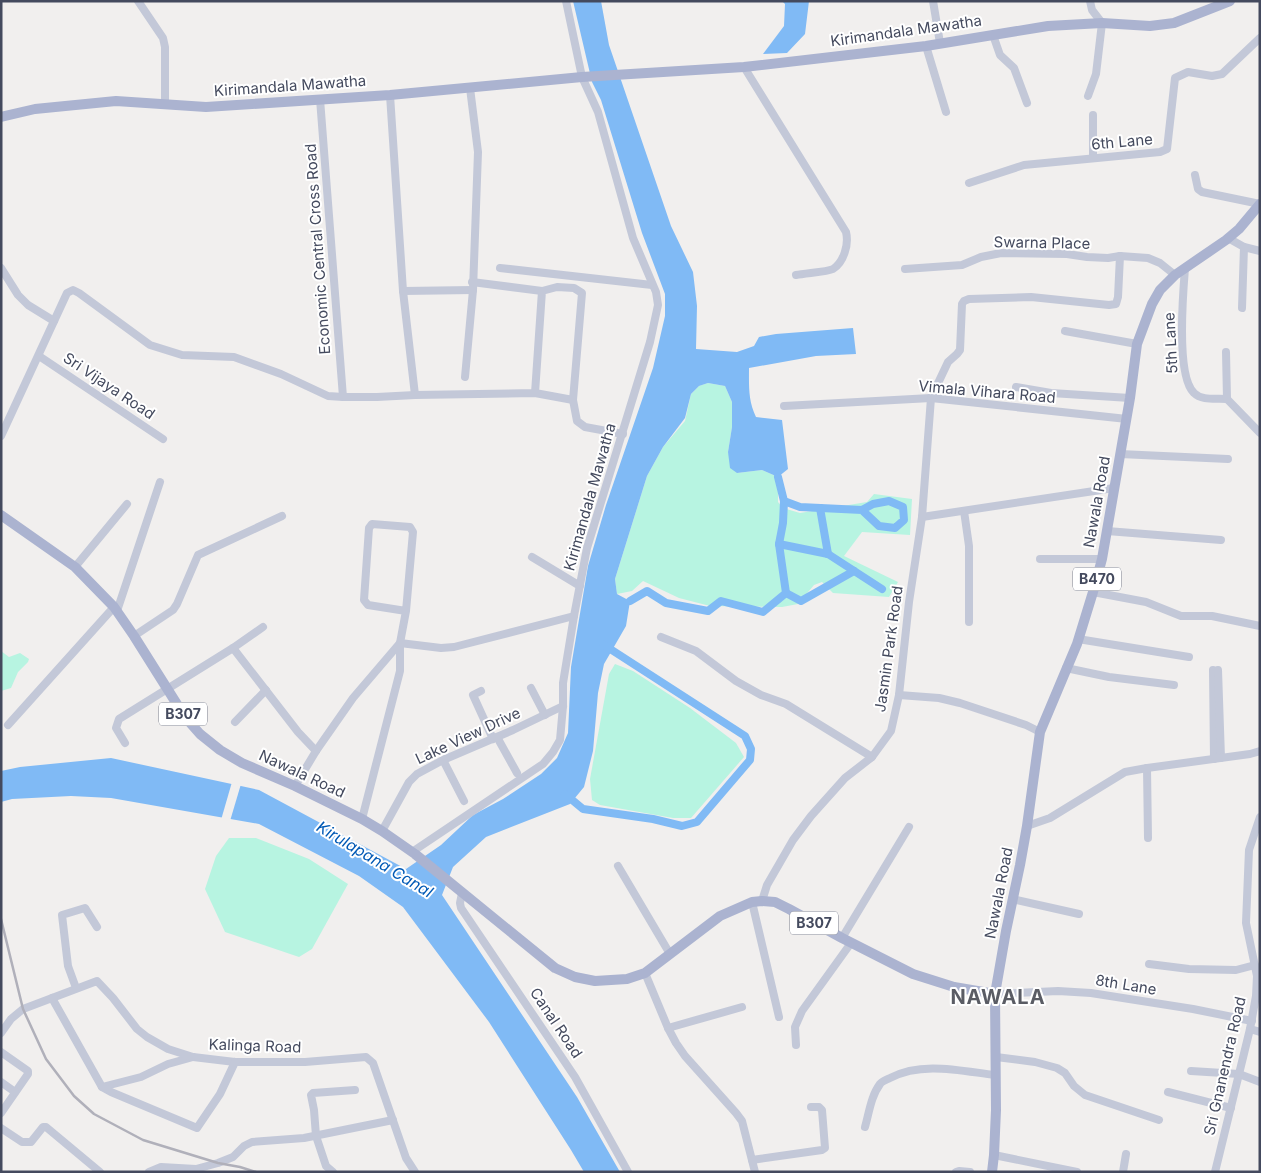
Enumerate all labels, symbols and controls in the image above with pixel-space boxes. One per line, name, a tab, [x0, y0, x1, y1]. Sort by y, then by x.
street label: Kirimandala Mawatha	[829, 10, 983, 51]
street label: Kirimandala Mawatha	[213, 71, 367, 100]
street label: 6th Lane	[1090, 129, 1154, 154]
street label: Economic Central Cross Road	[301, 143, 334, 355]
street label: Swarna Place	[994, 232, 1091, 253]
street label: 5th Lane	[1159, 312, 1182, 374]
street label: Sri Vijaya Road	[60, 348, 159, 423]
street label: Vimala Vihara Road	[918, 376, 1056, 407]
street label: Kirimandala Mawatha	[559, 421, 620, 573]
street label: Nawala Road	[1079, 455, 1114, 549]
road number: B470	[1073, 568, 1121, 590]
street label: Jasmin Park Road	[870, 585, 907, 713]
road number: B307	[159, 702, 207, 726]
street label: Lake View Drive	[412, 703, 523, 768]
street label: Nawala Road	[256, 745, 348, 802]
water label: Kirulapana Canal	[313, 816, 437, 902]
street label: Nawala Road	[980, 845, 1017, 940]
road number: B307	[790, 911, 838, 934]
street label: 8th Lane	[1094, 970, 1158, 999]
street label: Canal Road	[526, 984, 587, 1061]
district label: NAWALA	[950, 985, 1046, 1009]
street label: Sri Gnanendra Road	[1199, 995, 1250, 1137]
street label: Kalinga Road	[208, 1034, 302, 1057]

